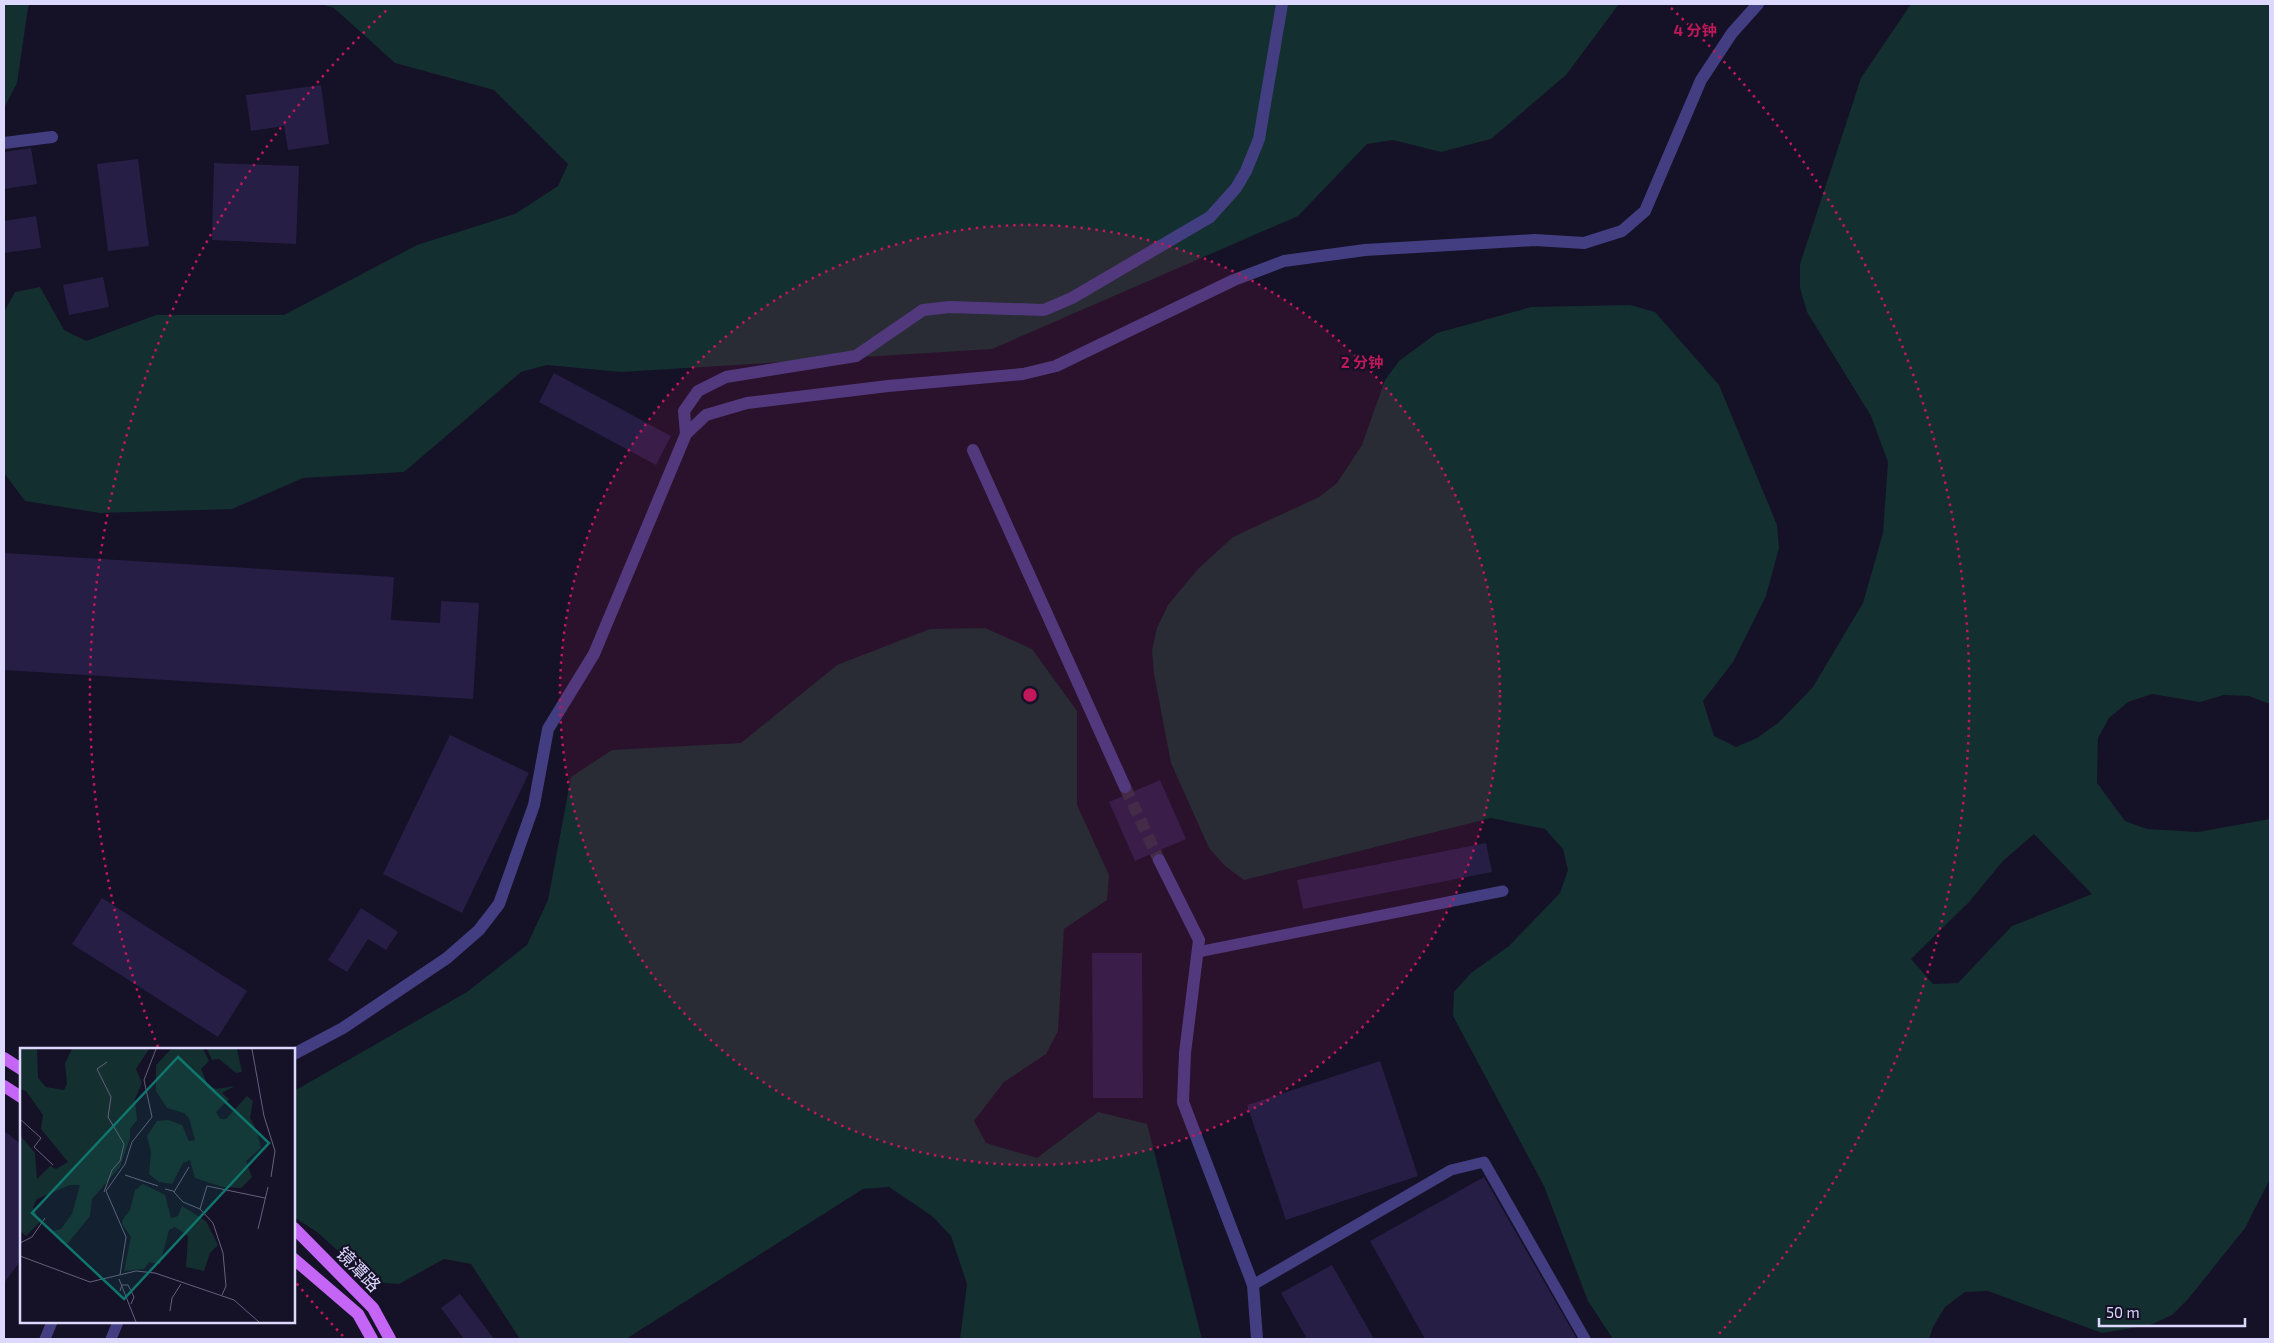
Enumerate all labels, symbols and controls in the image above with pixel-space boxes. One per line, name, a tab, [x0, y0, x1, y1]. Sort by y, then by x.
text: 4 分钟	[1674, 21, 1716, 39]
text: 2 分钟	[1341, 353, 1383, 371]
centre of rings	[1021, 686, 1039, 704]
inset map	[20, 1048, 295, 1323]
street label: 镜潭路	[332, 1242, 386, 1296]
scale bar	[2099, 1296, 2245, 1328]
text: 50 m	[2106, 1303, 2140, 1321]

